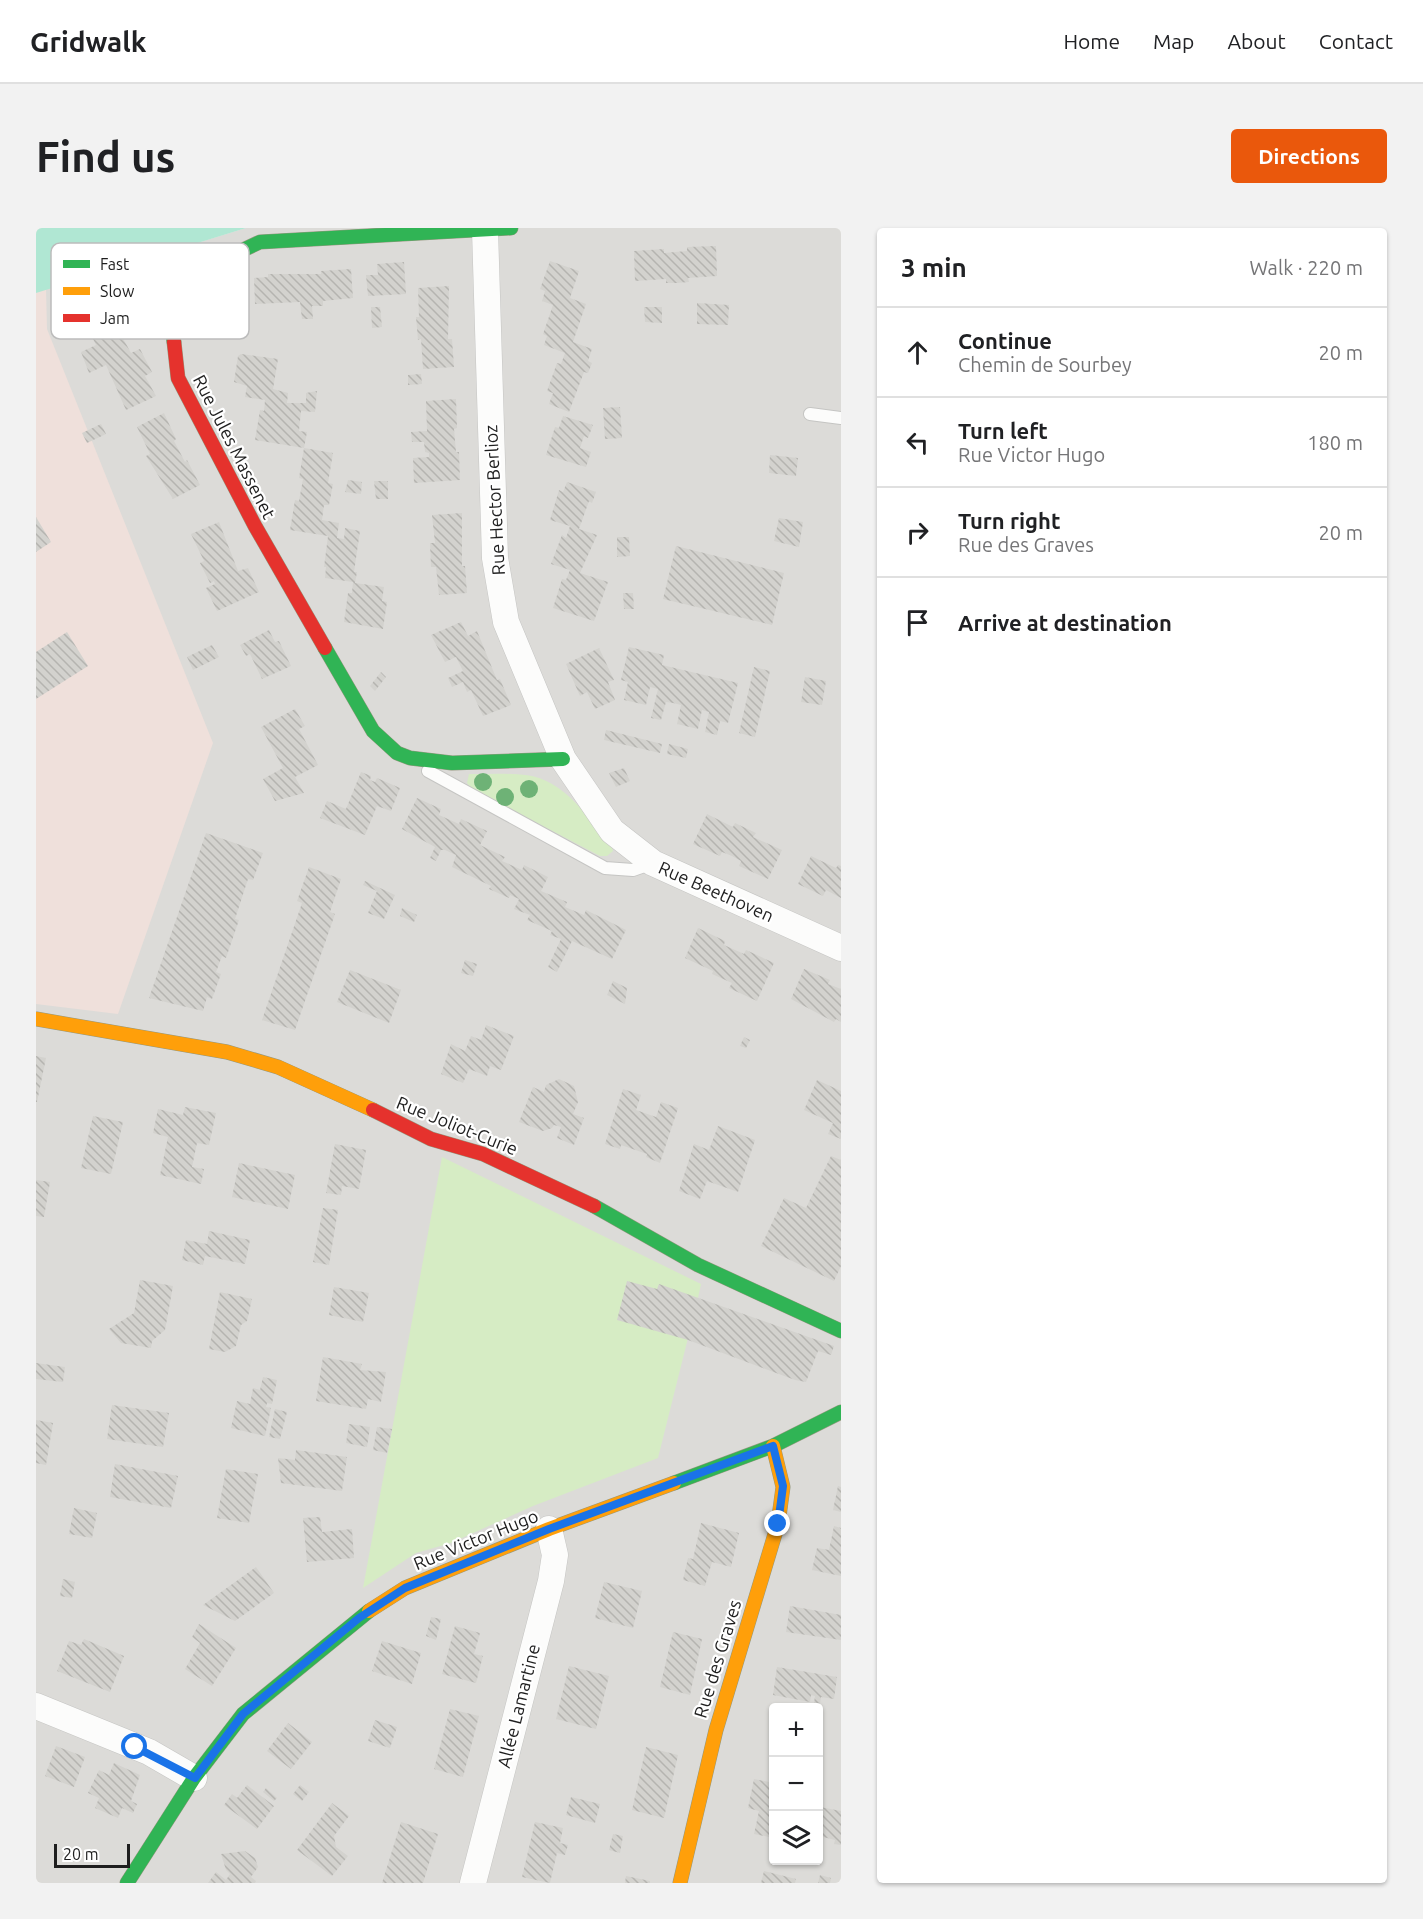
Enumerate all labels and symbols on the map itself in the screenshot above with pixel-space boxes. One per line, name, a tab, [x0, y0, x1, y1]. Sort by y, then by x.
legend	[51, 243, 249, 339]
text: Fast	[100, 255, 130, 273]
text: Slow	[100, 282, 135, 300]
text: Jam	[100, 309, 130, 327]
street label: Rue Jules Massenet	[190, 371, 280, 522]
street label: Rue Hector Berlioz	[480, 424, 508, 576]
street label: Rue Beethoven	[656, 857, 777, 925]
street label: Rue Joliot-Curie	[394, 1092, 521, 1158]
street label: Rue Victor Hugo	[410, 1505, 541, 1573]
route end	[764, 1510, 790, 1536]
street label: Rue des Graves	[690, 1597, 745, 1720]
street label: Allée Lamartine	[493, 1642, 543, 1770]
route start	[121, 1733, 147, 1759]
scale bar	[54, 1841, 130, 1868]

